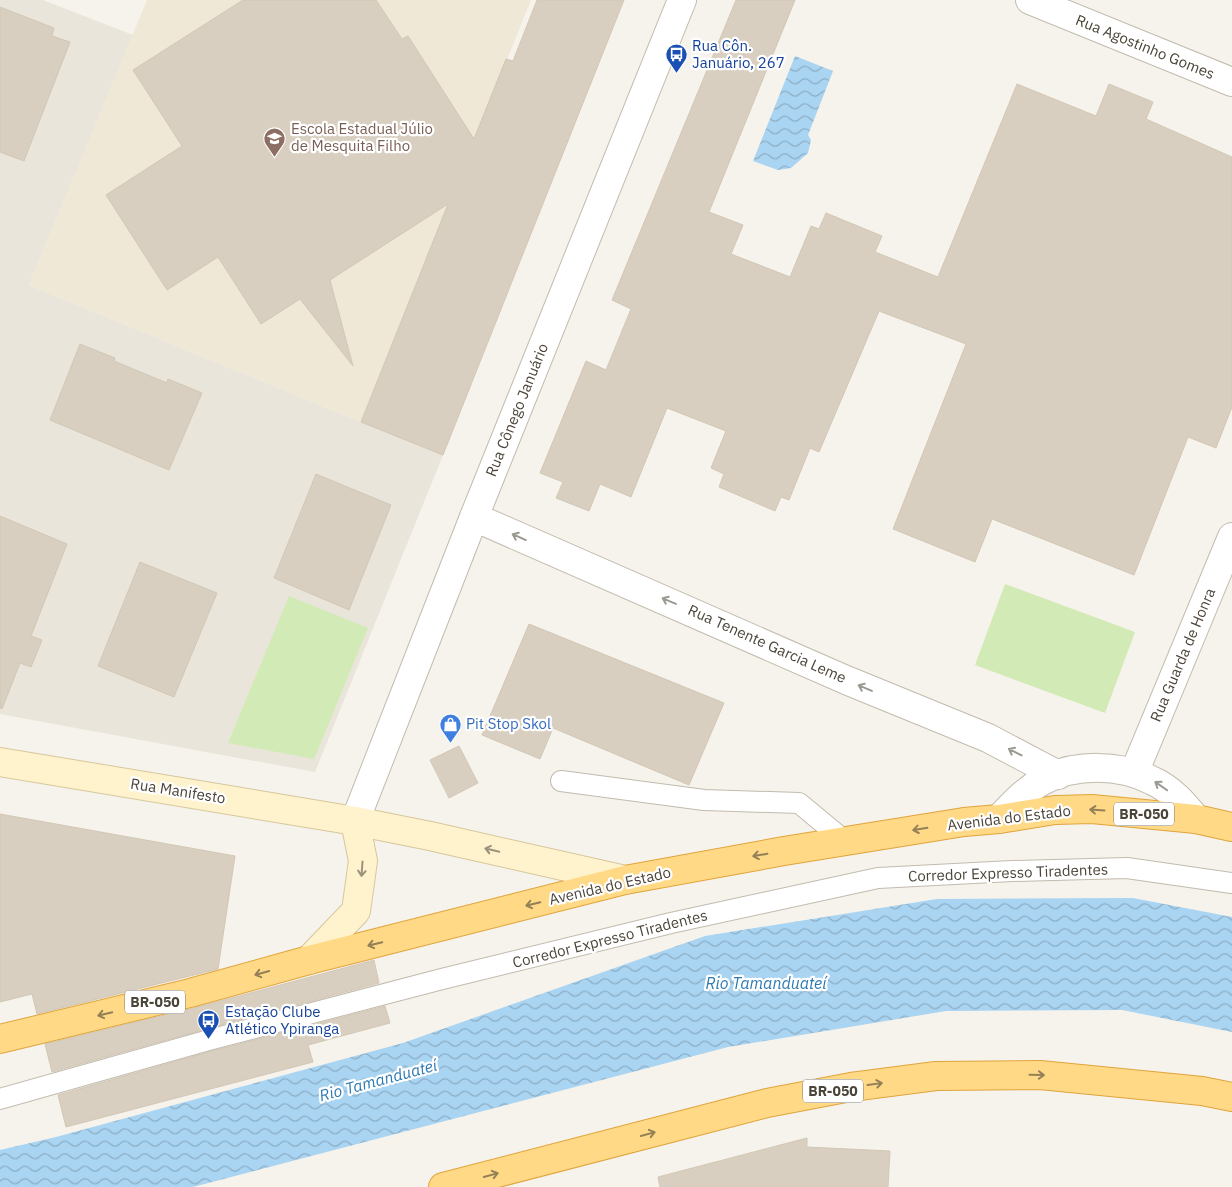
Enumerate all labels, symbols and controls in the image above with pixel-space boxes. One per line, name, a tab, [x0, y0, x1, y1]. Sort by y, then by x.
street label: Rua Agostinho Gomes	[1073, 10, 1217, 83]
place label: Rua Côn. Januário, 267	[692, 36, 785, 72]
bus stop icon: Rua Côn. Januário, 267	[664, 43, 688, 74]
place label: Escola Estadual Júlio de Mesquita Filho	[291, 119, 433, 155]
school or university icon: Escola Estadual Júlio de Mesquita Filho	[263, 126, 287, 157]
street label: Rua Cônego Januário	[481, 340, 552, 479]
one-way arrow	[512, 532, 527, 542]
street label: Rua Guarda de Honra	[1146, 585, 1219, 725]
one-way arrow	[662, 596, 677, 606]
street label: Rua Tenente Garcia Leme	[685, 600, 849, 687]
one-way arrow	[858, 682, 873, 692]
shop icon: Pit Stop Skol	[438, 712, 462, 743]
place label: Pit Stop Skol	[466, 714, 551, 733]
one-way arrow	[1007, 747, 1022, 757]
street label: Rua Manifesto	[129, 774, 227, 807]
one-way arrow	[1154, 781, 1168, 791]
street label: Avenida do Estado	[946, 801, 1072, 835]
road number: BR-050	[1114, 802, 1174, 826]
one-way arrow	[1089, 805, 1105, 814]
one-way arrow	[913, 824, 929, 834]
one-way arrow	[484, 845, 500, 854]
one-way arrow	[752, 851, 768, 861]
street label: Corredor Expresso Tiradentes	[908, 860, 1108, 885]
one-way arrow	[358, 861, 367, 877]
street label: Avenida do Estado	[547, 862, 673, 909]
one-way arrow	[525, 899, 541, 909]
street label: Corredor Expresso Tiradentes	[510, 905, 709, 972]
one-way arrow	[368, 939, 384, 949]
one-way arrow	[255, 969, 271, 978]
water label: Rio Tamanduateí	[705, 973, 828, 993]
road number: BR-050	[125, 990, 185, 1014]
place label: Estação Clube Atlético Ypiranga	[225, 1002, 339, 1038]
bus stop icon: Estação Clube Atlético Ypiranga	[197, 1009, 221, 1040]
one-way arrow	[97, 1010, 113, 1019]
water label: Rio Tamanduateí	[317, 1054, 441, 1105]
one-way arrow	[1028, 1071, 1044, 1080]
one-way arrow	[866, 1079, 882, 1089]
road number: BR-050	[803, 1080, 863, 1102]
one-way arrow	[639, 1129, 655, 1138]
one-way arrow	[482, 1170, 498, 1179]

